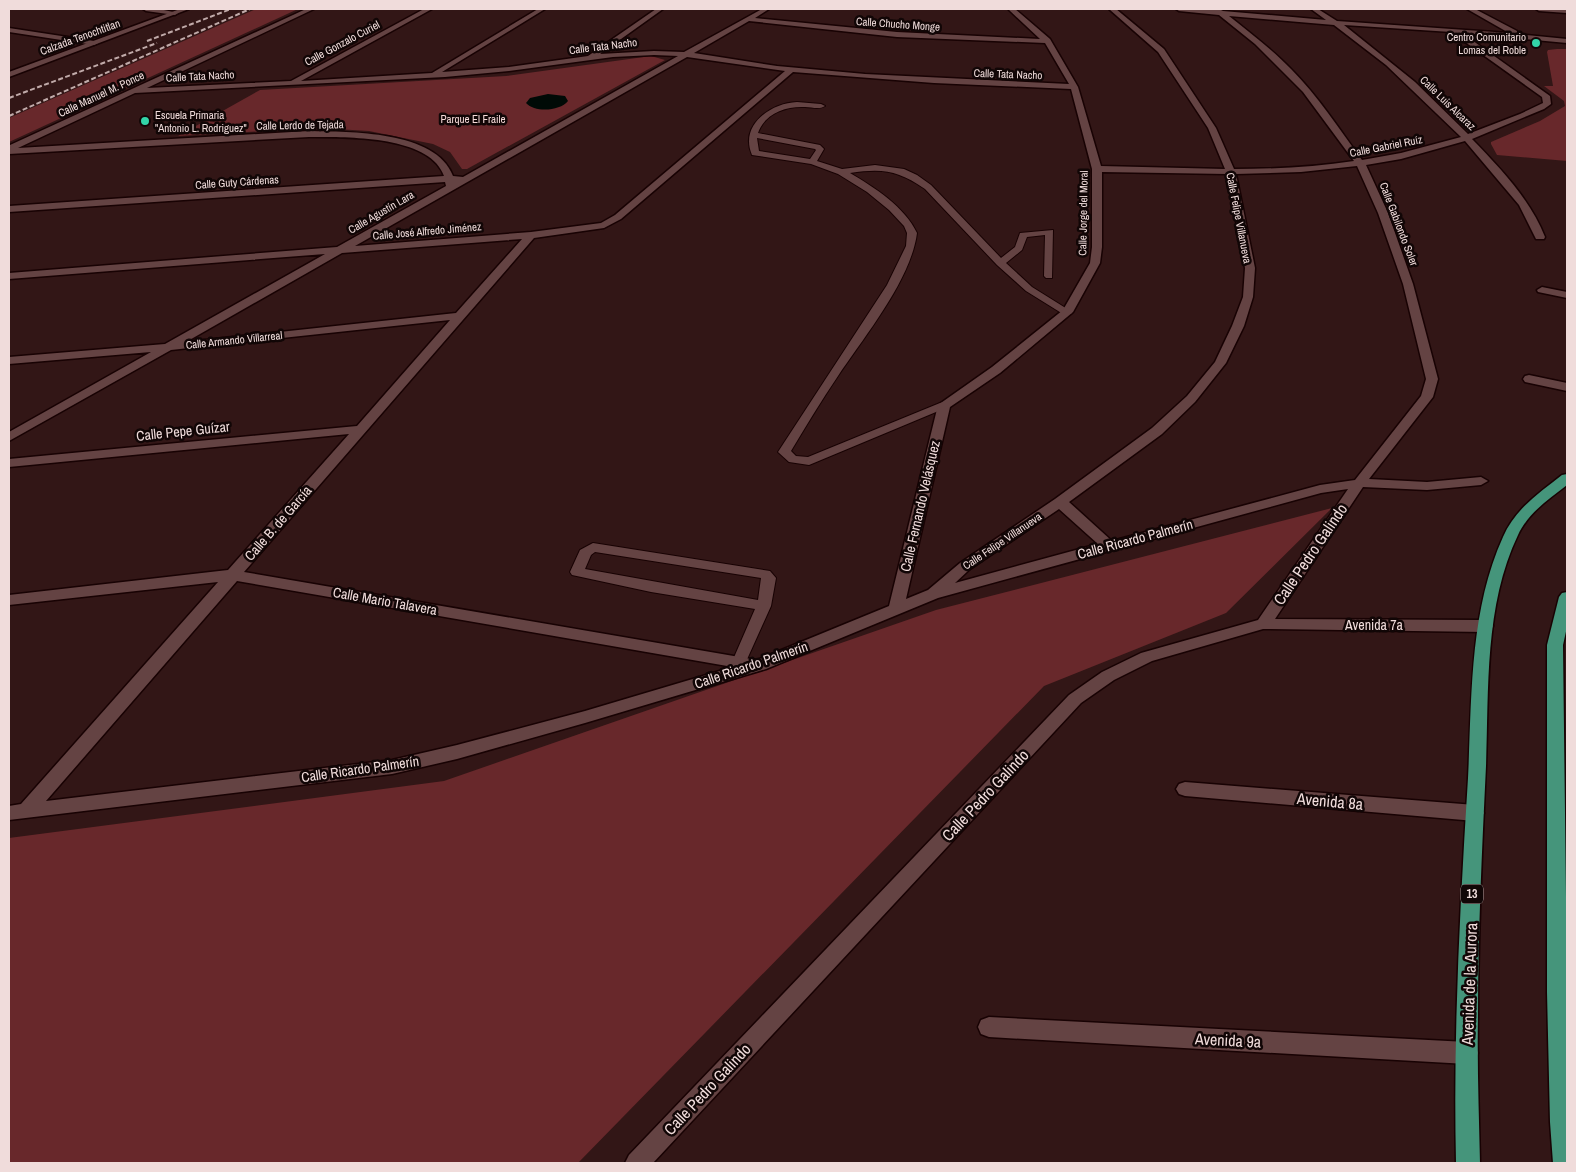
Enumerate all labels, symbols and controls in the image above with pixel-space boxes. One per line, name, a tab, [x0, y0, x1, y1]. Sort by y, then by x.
street label: Calle Chucho Monge	[855, 14, 941, 34]
street label: Calzada Tenochtitlan	[38, 16, 122, 58]
street label: Calle Gonzalo Curiel	[302, 17, 382, 69]
place label: Centro Comunitario Lomas del Roble	[1447, 30, 1526, 57]
street label: Calle Tata Nacho	[568, 35, 638, 57]
marker: Centro Comunitario Lomas del Roble	[1530, 37, 1542, 49]
street label: Calle Tata Nacho	[973, 66, 1043, 82]
street label: Calle Tata Nacho	[165, 67, 235, 85]
street label: Calle Manuel M. Ponce	[56, 68, 146, 120]
street label: Calle Luis Alcaraz	[1417, 73, 1479, 133]
place label: Escuela Primaria "Antonio L. Rodriguez"	[155, 108, 247, 135]
park label: Parque El Fraile	[440, 112, 506, 126]
marker: Escuela Primaria "Antonio L. Rodriguez"	[139, 115, 151, 127]
street label: Calle Lerdo de Tejada	[256, 117, 344, 133]
street label: Calle Gabriel Ruíz	[1348, 132, 1424, 160]
street label: Calle Jorge del Moral	[1075, 170, 1091, 256]
street label: Calle Felipe Villanueva	[1223, 171, 1255, 265]
street label: Calle Guty Cárdenas	[195, 172, 280, 192]
street label: Calle Gabilondo Soler	[1377, 180, 1421, 268]
street label: Calle Agustín Lara	[346, 188, 416, 236]
street label: Calle José Alfredo Jiménez	[372, 219, 483, 243]
street label: Calle Armando Villarreal	[185, 328, 283, 352]
street label: Calle Pepe Guízar	[135, 417, 231, 445]
street label: Calle Fernando Velásquez	[896, 438, 944, 573]
street label: Calle B. de García	[240, 481, 316, 564]
street label: Calle Pedro Galindo	[1268, 499, 1352, 609]
street label: Calle Felipe Villanueva	[960, 509, 1044, 573]
street label: Calle Ricardo Palmerín	[1075, 515, 1195, 563]
street label: Calle Mario Talavera	[332, 583, 439, 619]
street label: Avenida 7a	[1344, 616, 1404, 634]
street label: Calle Ricardo Palmerín	[692, 637, 810, 693]
street label: Calle Pedro Galindo	[937, 744, 1033, 846]
street label: Calle Ricardo Palmerín	[300, 752, 420, 786]
street label: Avenida 8a	[1295, 787, 1365, 815]
road number: 13	[1461, 884, 1483, 904]
street label: Avenida de la Aurora	[1456, 922, 1482, 1047]
street label: Avenida 9a	[1193, 1027, 1262, 1053]
street label: Calle Pedro Galindo	[659, 1038, 755, 1140]

